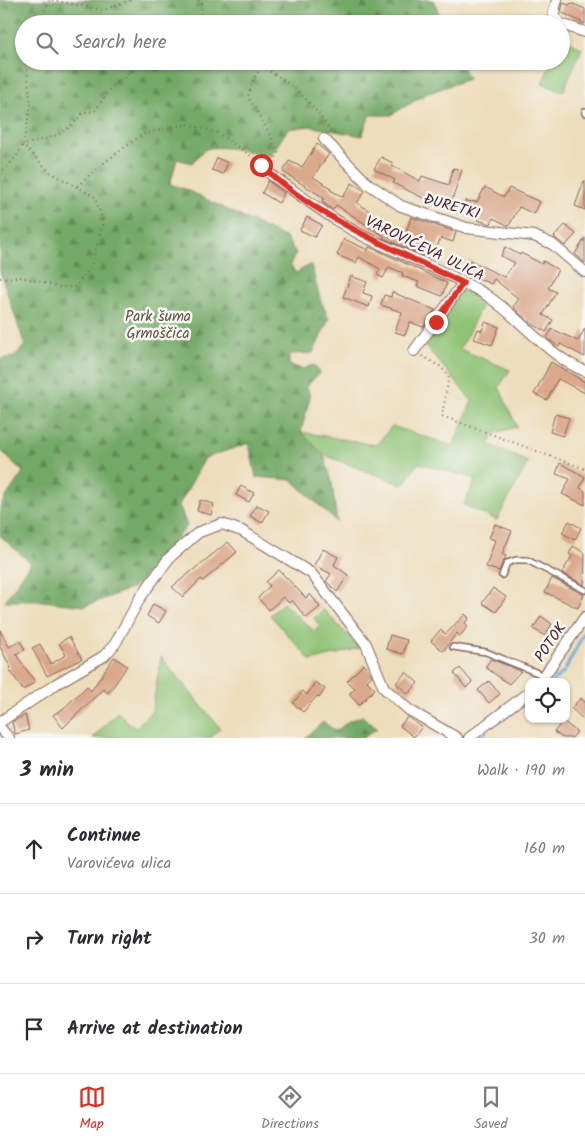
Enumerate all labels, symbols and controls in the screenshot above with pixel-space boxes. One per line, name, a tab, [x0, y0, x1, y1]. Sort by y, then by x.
search box	[15, 15, 570, 70]
text: Search here	[73, 28, 167, 58]
icon: search	[33, 29, 61, 57]
route start	[250, 154, 273, 177]
street label: ĐURETKI	[421, 188, 483, 227]
street label: VAROVIĆEVA ULICA	[361, 210, 488, 288]
park label: Park šuma Grmoščica	[125, 305, 191, 346]
route end	[425, 311, 448, 334]
street label: POTOK	[529, 618, 573, 667]
map controls	[525, 678, 570, 723]
button: locate	[525, 678, 570, 723]
text: 3 min	[20, 754, 74, 787]
text: Walk · 190 m	[477, 758, 565, 783]
text: Continue	[67, 821, 140, 851]
icon: ahead	[20, 835, 48, 863]
text: 160 m	[524, 836, 565, 861]
text: Varovićeva ulica	[67, 851, 171, 876]
text: Turn right	[67, 924, 152, 954]
icon: right	[20, 925, 48, 953]
text: 30 m	[529, 926, 565, 951]
text: Arrive at destination	[67, 1014, 243, 1044]
icon: arrive	[20, 1015, 48, 1043]
tab: Map	[78, 1083, 106, 1135]
tab: Directions	[261, 1083, 319, 1135]
tab: Saved	[474, 1083, 507, 1135]

